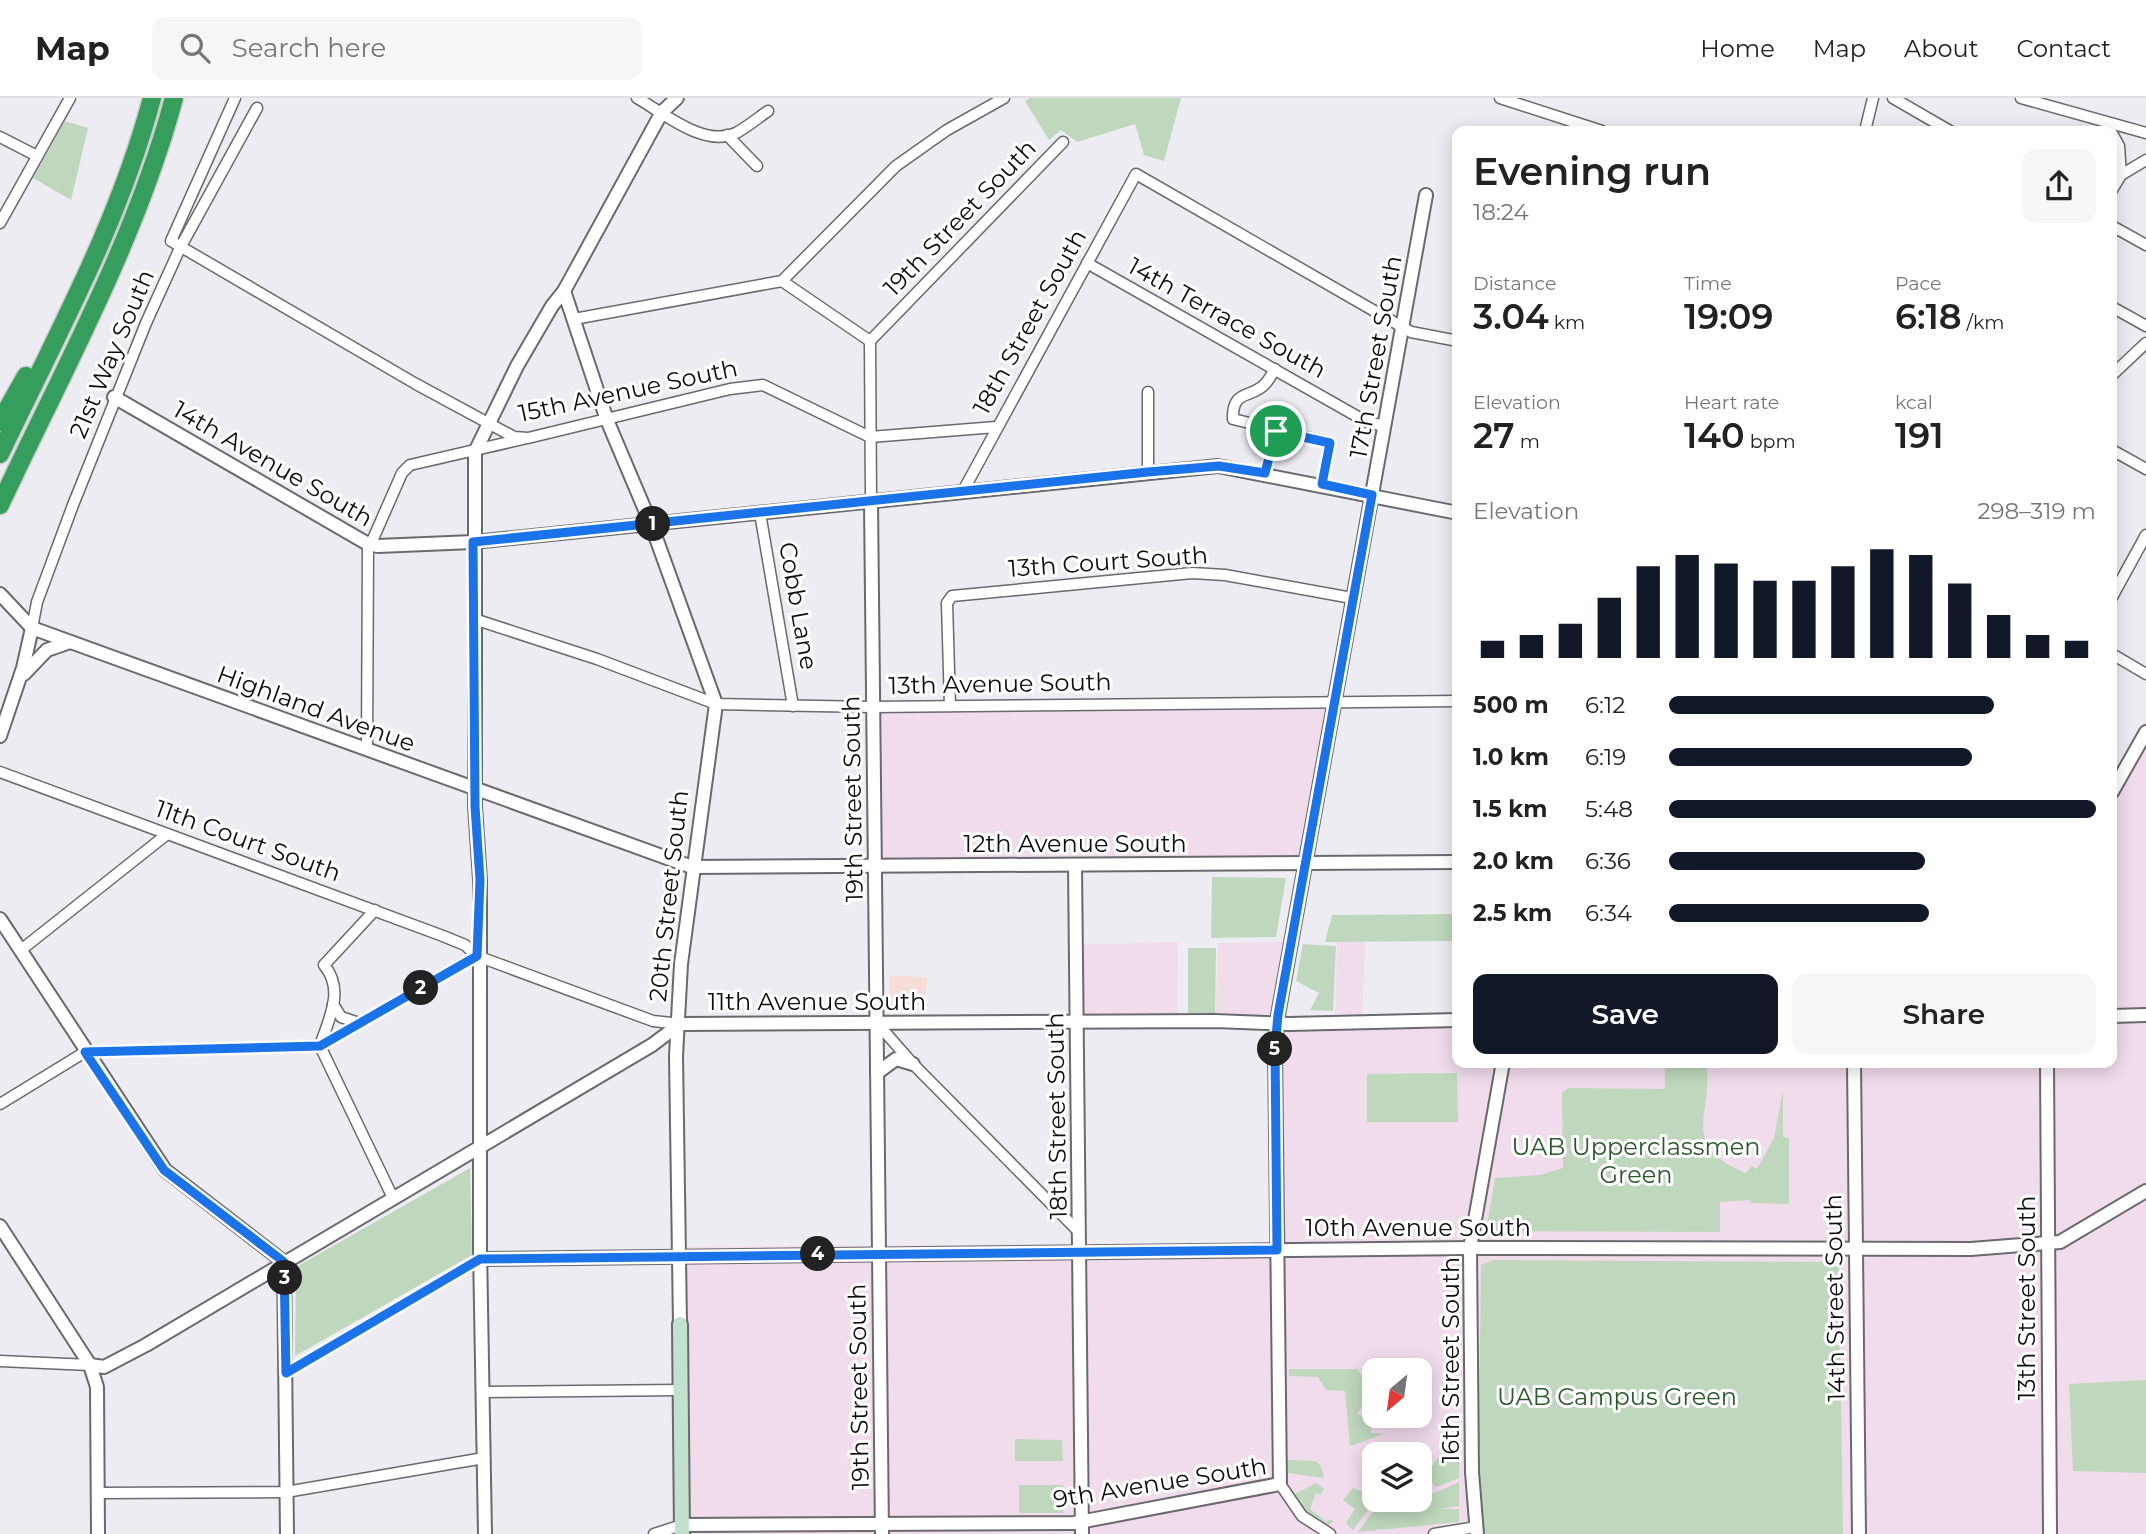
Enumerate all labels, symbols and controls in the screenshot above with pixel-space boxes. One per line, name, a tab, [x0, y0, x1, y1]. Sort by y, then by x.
search box	[152, 17, 642, 80]
text: Map	[35, 28, 110, 68]
icon: search	[176, 29, 214, 67]
text: Search here	[232, 32, 386, 64]
text: Home	[1700, 34, 1775, 63]
text: Map	[1813, 34, 1866, 63]
text: About	[1904, 34, 1978, 63]
text: Contact	[2016, 34, 2111, 63]
street label: 19th Street South	[877, 133, 1042, 302]
text: Evening run	[1473, 148, 1711, 195]
button: share	[2022, 149, 2096, 223]
text: 18:24	[1473, 198, 1529, 226]
street label: 18th Street South	[967, 224, 1092, 419]
street label: 14th Terrace South	[1123, 251, 1331, 384]
street label: 17th Street South	[1343, 253, 1408, 461]
street label: 21st Way South	[63, 265, 160, 442]
text: Distance	[1473, 272, 1556, 295]
text: Time	[1684, 272, 1732, 295]
text: Pace	[1895, 272, 1942, 295]
text: 3.04	[1473, 295, 1549, 338]
text: 19:09	[1684, 295, 1773, 338]
text: 6:18	[1895, 295, 1962, 338]
text: km	[1549, 311, 1585, 334]
text: /km	[1962, 311, 2004, 334]
street label: 15th Avenue South	[516, 353, 740, 428]
text: Elevation	[1473, 391, 1561, 414]
text: Heart rate	[1684, 391, 1779, 414]
text: kcal	[1895, 391, 1933, 414]
street label: 14th Avenue South	[168, 395, 378, 533]
pin	[1246, 401, 1306, 461]
icon: arrive	[1257, 412, 1295, 450]
text: 27	[1473, 414, 1515, 457]
text: 140	[1684, 414, 1745, 457]
text: 191	[1895, 414, 1944, 457]
text: m	[1515, 430, 1540, 453]
text: bpm	[1745, 430, 1796, 453]
text: Elevation	[1473, 497, 1579, 525]
text: 298–319 m	[1978, 497, 2096, 525]
pin: 1	[636, 506, 670, 542]
text: 1	[649, 512, 656, 535]
street label: Cobb Lane	[773, 540, 824, 672]
street label: 13th Court South	[1007, 540, 1209, 583]
street label: Highland Avenue	[213, 659, 419, 758]
street label: 13th Avenue South	[888, 667, 1112, 700]
text: 500 m	[1473, 691, 1549, 719]
text: 6:12	[1585, 691, 1625, 719]
street label: 19th Street South	[836, 696, 869, 903]
text: 1.0 km	[1473, 743, 1549, 771]
text: 6:19	[1585, 743, 1626, 771]
street label: 20th Street South	[643, 789, 694, 1003]
street label: 11th Court South	[152, 794, 345, 888]
text: 1.5 km	[1473, 795, 1547, 823]
text: 5:48	[1585, 795, 1633, 823]
street label: 12th Avenue South	[963, 829, 1187, 858]
text: 2.0 km	[1473, 847, 1554, 875]
text: 6:36	[1585, 847, 1631, 875]
text: 2.5 km	[1473, 899, 1552, 927]
text: 6:34	[1585, 899, 1632, 927]
pin: 2	[404, 970, 438, 1006]
button: Save	[1473, 974, 1778, 1054]
button: Share	[1792, 974, 2096, 1054]
text: 2	[415, 976, 426, 999]
street label: 11th Avenue South	[708, 987, 926, 1016]
street label: 18th Street South	[1040, 1012, 1073, 1220]
pin: 5	[1258, 1032, 1292, 1066]
text: 5	[1269, 1037, 1280, 1060]
park label: UAB Upperclassmen Green	[1511, 1132, 1761, 1189]
street label: 14th Street South	[1818, 1194, 1851, 1402]
street label: 13th Street South	[2012, 1195, 2041, 1401]
street label: 10th Avenue South	[1305, 1213, 1531, 1242]
pin: 4	[800, 1236, 836, 1272]
text: 4	[811, 1242, 824, 1265]
street label: 16th Street South	[1436, 1257, 1465, 1463]
pin: 3	[268, 1260, 302, 1296]
text: 3	[279, 1266, 290, 1289]
street label: 19th Street South	[842, 1284, 875, 1491]
north arrow	[1362, 1358, 1432, 1428]
map controls	[1362, 1358, 1432, 1512]
park label: UAB Campus Green	[1497, 1382, 1737, 1411]
button: layers	[1362, 1442, 1432, 1512]
street label: 9th Avenue South	[1051, 1451, 1269, 1514]

